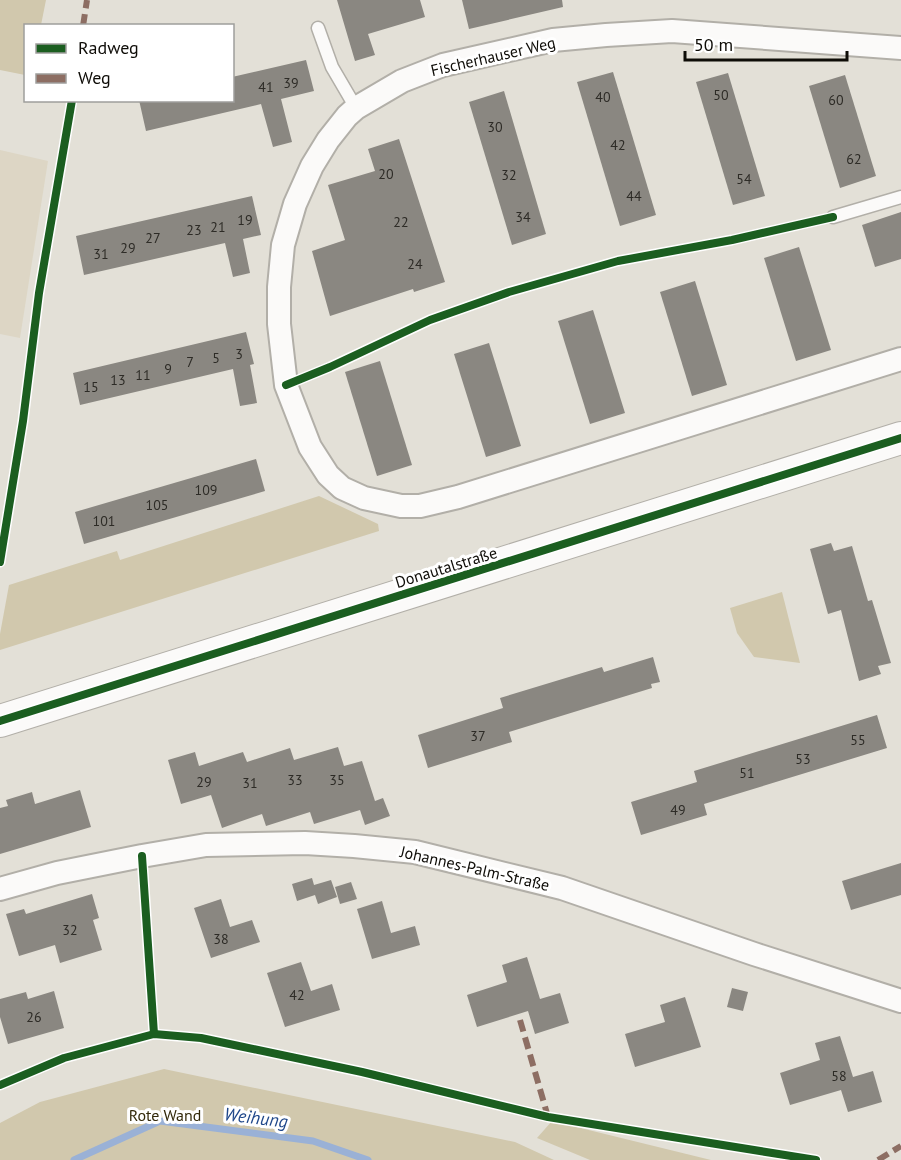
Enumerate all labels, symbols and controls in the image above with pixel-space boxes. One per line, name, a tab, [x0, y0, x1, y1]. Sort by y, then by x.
legend	[24, 24, 234, 102]
scale bar	[685, 24, 847, 62]
street label: Fischerhauser Weg	[429, 32, 557, 80]
text: 50 m	[694, 33, 733, 56]
text: Radweg	[78, 36, 139, 59]
text: Weg	[78, 66, 111, 89]
house number: 39	[283, 74, 299, 92]
house number: 41	[258, 78, 274, 96]
house number: 50	[713, 86, 729, 104]
house number: 40	[595, 88, 611, 106]
house number: 60	[828, 91, 844, 109]
house number: 30	[487, 118, 503, 136]
house number: 42	[610, 136, 626, 154]
house number: 62	[846, 150, 862, 168]
house number: 20	[378, 165, 394, 183]
house number: 32	[501, 166, 517, 184]
house number: 54	[736, 170, 752, 188]
house number: 44	[626, 187, 642, 205]
house number: 34	[515, 208, 531, 226]
house number: 19	[237, 211, 253, 229]
house number: 22	[393, 213, 409, 231]
house number: 21	[210, 218, 226, 236]
house number: 23	[186, 221, 202, 239]
house number: 27	[145, 229, 161, 247]
house number: 29	[120, 239, 136, 257]
house number: 31	[93, 245, 109, 263]
house number: 24	[407, 255, 423, 273]
house number: 3	[235, 345, 243, 363]
house number: 5	[212, 349, 220, 367]
house number: 7	[186, 353, 194, 371]
house number: 9	[164, 360, 172, 378]
house number: 11	[135, 366, 151, 384]
house number: 13	[110, 371, 126, 389]
house number: 15	[83, 378, 99, 396]
house number: 109	[195, 481, 217, 499]
house number: 105	[146, 496, 168, 514]
house number: 101	[93, 512, 115, 530]
street label: Donautalstraße	[393, 542, 499, 592]
house number: 37	[470, 727, 486, 745]
house number: 55	[850, 731, 866, 749]
house number: 53	[795, 750, 811, 768]
house number: 51	[739, 764, 755, 782]
house number: 33	[287, 771, 303, 789]
house number: 35	[329, 771, 345, 789]
house number: 29	[196, 773, 212, 791]
house number: 31	[242, 774, 258, 792]
house number: 49	[670, 801, 686, 819]
street label: Johannes-Palm-Straße	[397, 841, 552, 895]
house number: 32	[62, 921, 78, 939]
house number: 38	[213, 930, 229, 948]
house number: 42	[289, 986, 305, 1004]
house number: 26	[26, 1008, 42, 1026]
house number: 58	[831, 1067, 847, 1085]
water label: Weihung	[223, 1102, 289, 1133]
park label: Rote Wand	[129, 1105, 201, 1125]

